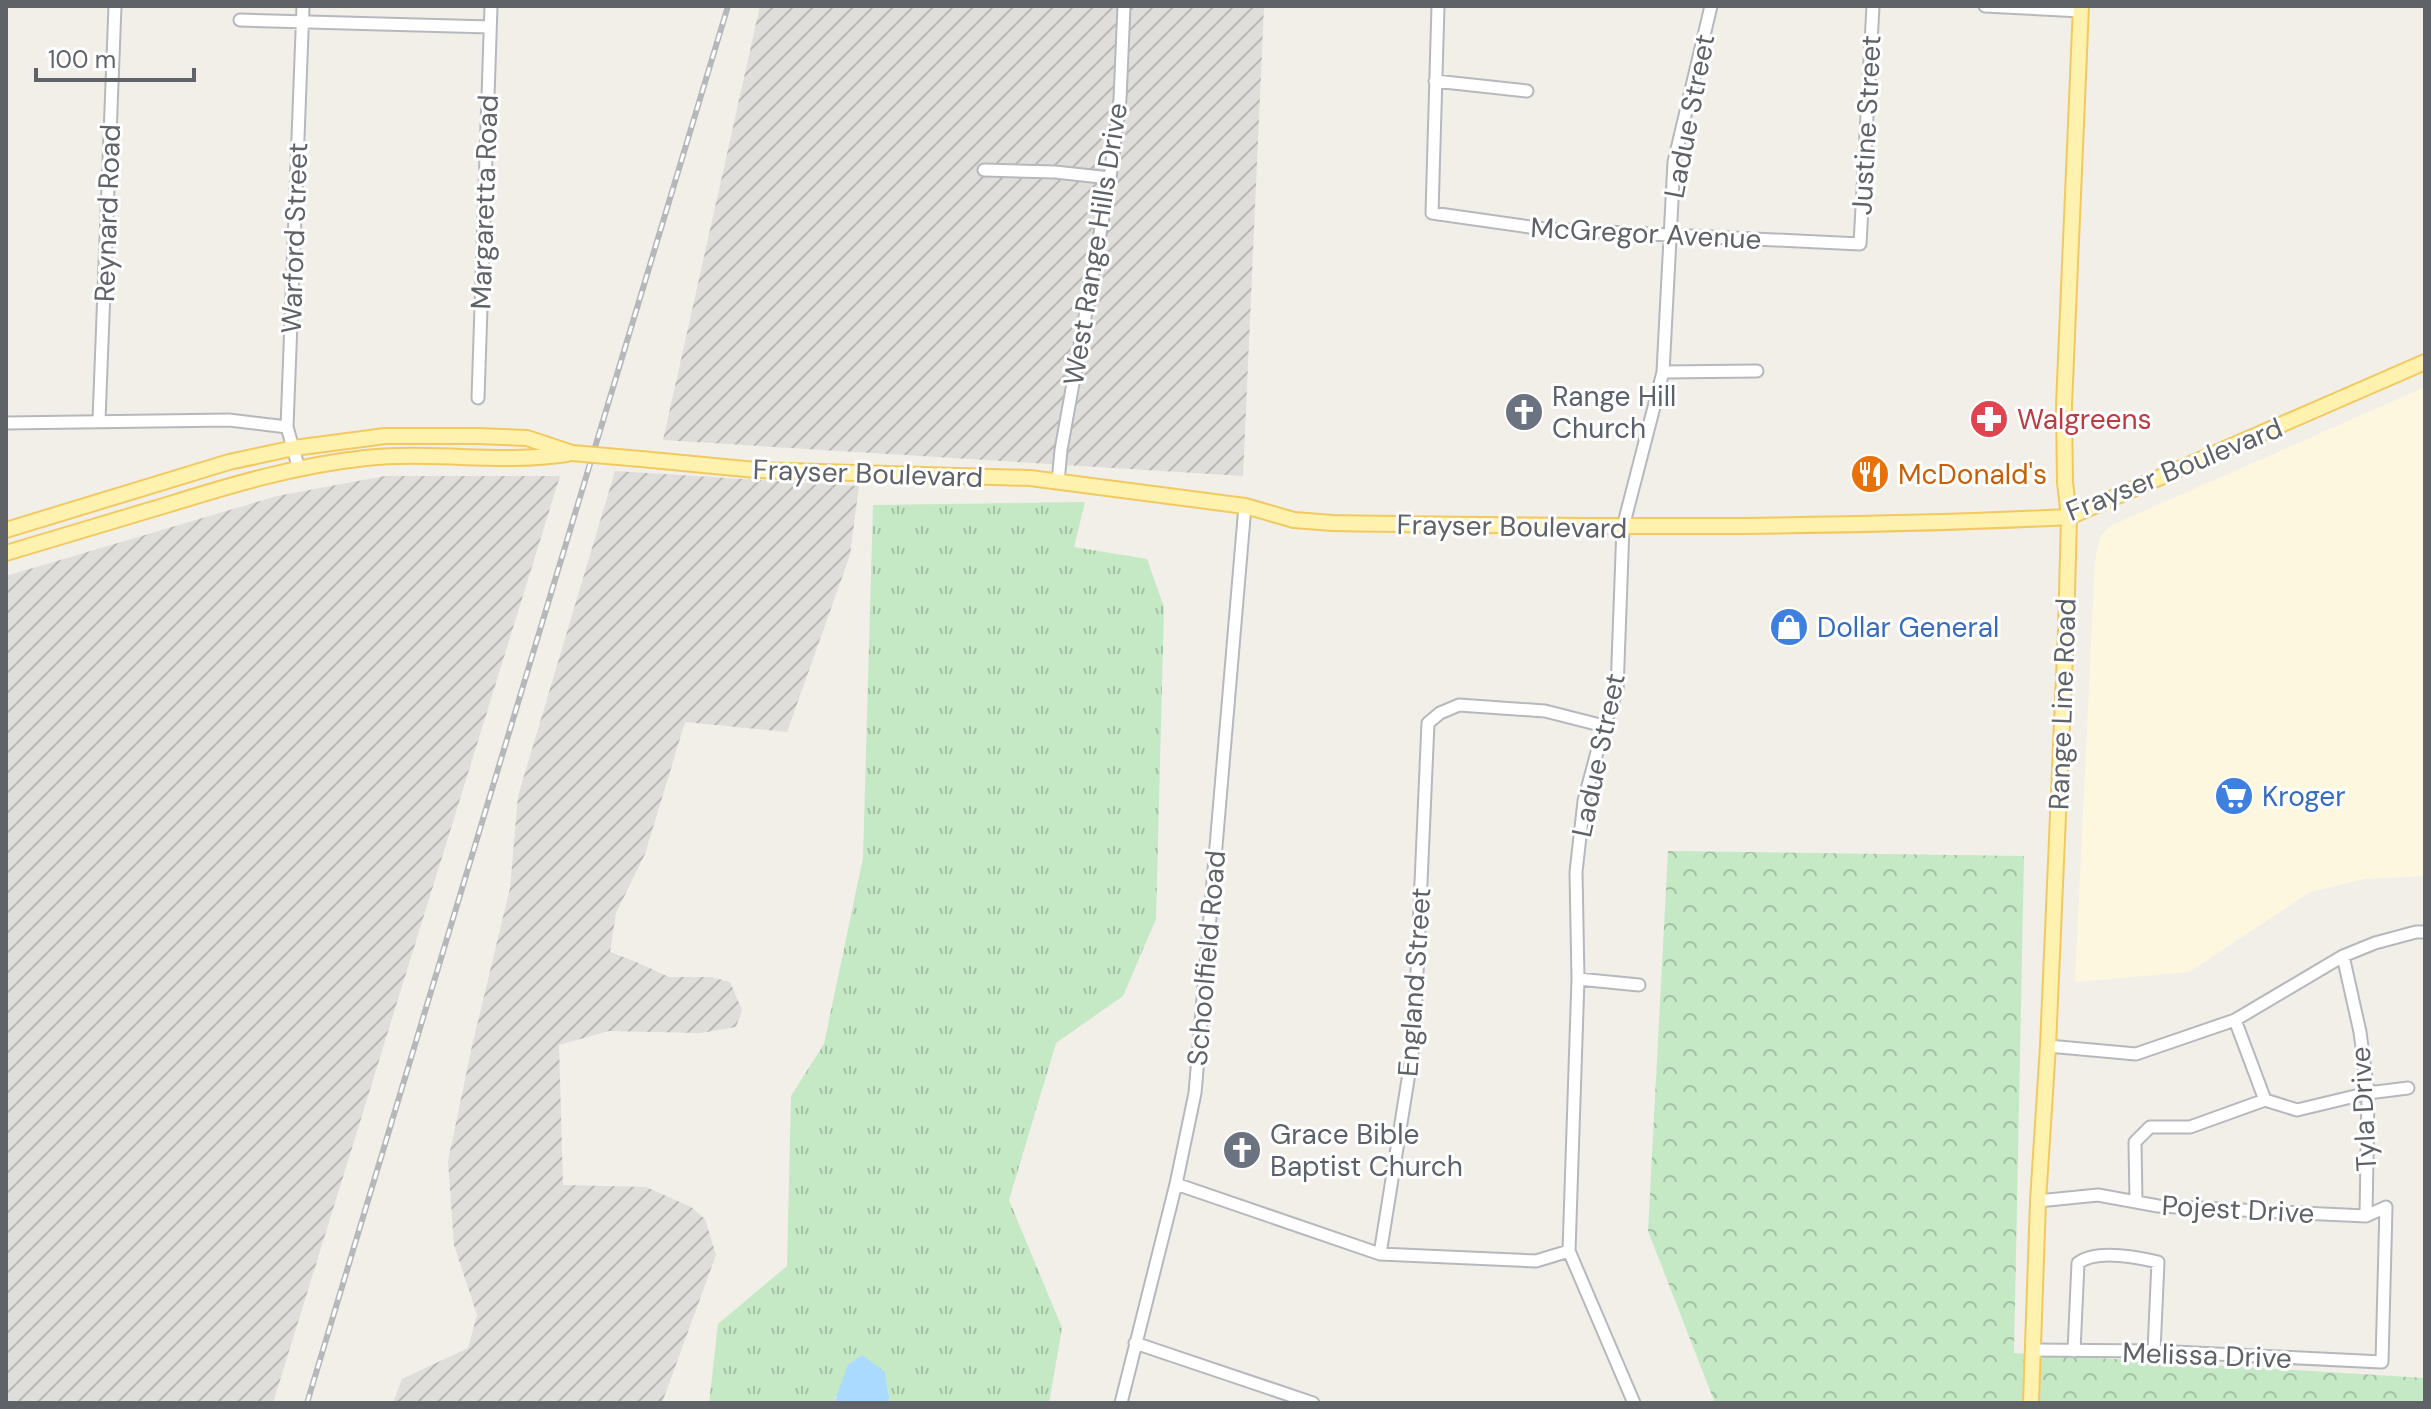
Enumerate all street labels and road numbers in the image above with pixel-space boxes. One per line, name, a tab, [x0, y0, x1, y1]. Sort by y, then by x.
street label: Ladue Street	[1655, 31, 1724, 201]
street label: Justine Street	[1843, 34, 1890, 216]
street label: Margaretta Road	[462, 94, 507, 310]
street label: West Range Hills Drive	[1055, 100, 1136, 388]
street label: Reynard Road	[86, 123, 129, 303]
street label: Warford Street	[273, 142, 316, 334]
street label: McGregor Avenue	[1530, 209, 1762, 258]
street label: Frayser Boulevard	[2060, 409, 2288, 530]
street label: Frayser Boulevard	[752, 451, 984, 496]
street label: Frayser Boulevard	[1396, 506, 1628, 547]
street label: Range Line Road	[2040, 597, 2085, 811]
street label: Ladue Street	[1563, 670, 1634, 840]
street label: Schoolfield Road	[1179, 849, 1234, 1067]
street label: England Street	[1389, 886, 1440, 1078]
street label: Tyla Drive	[2342, 1046, 2385, 1172]
street label: Pojest Drive	[2161, 1187, 2315, 1232]
street label: Melissa Drive	[2122, 1334, 2292, 1377]

